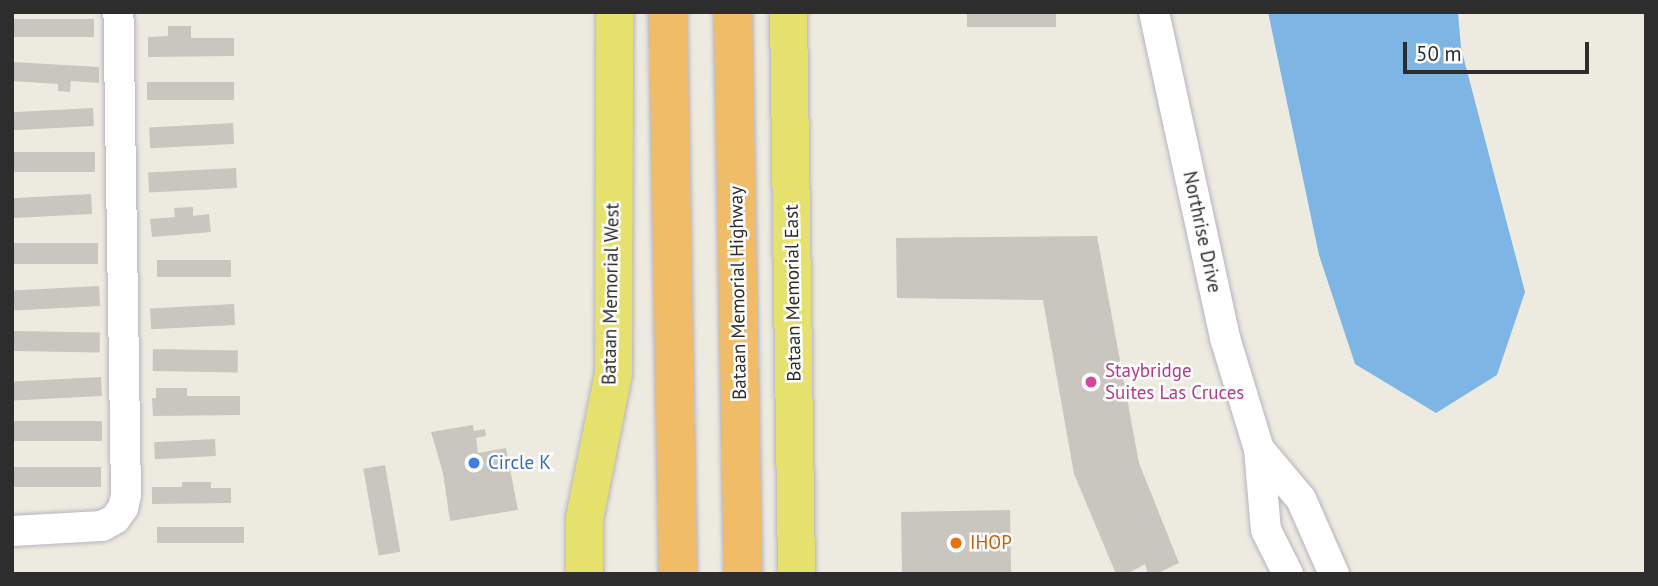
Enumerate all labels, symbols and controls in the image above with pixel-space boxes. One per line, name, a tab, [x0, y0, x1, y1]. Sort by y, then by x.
scale bar	[1406, 28, 1592, 72]
text: 50 m	[1416, 40, 1462, 67]
street label: Northrise Drive	[1178, 169, 1226, 295]
street label: Bataan Memorial Highway	[725, 186, 751, 400]
street label: Bataan Memorial West	[598, 203, 624, 385]
street label: Bataan Memorial East	[780, 204, 806, 382]
place label: Staybridge Suites Las Cruces	[1105, 360, 1244, 404]
marker: Staybridge Suites Las Cruces	[1083, 374, 1099, 390]
place label: Circle K	[488, 452, 551, 474]
marker: Circle K	[466, 455, 482, 471]
place label: IHOP	[970, 532, 1012, 554]
marker: IHOP	[948, 535, 964, 551]

